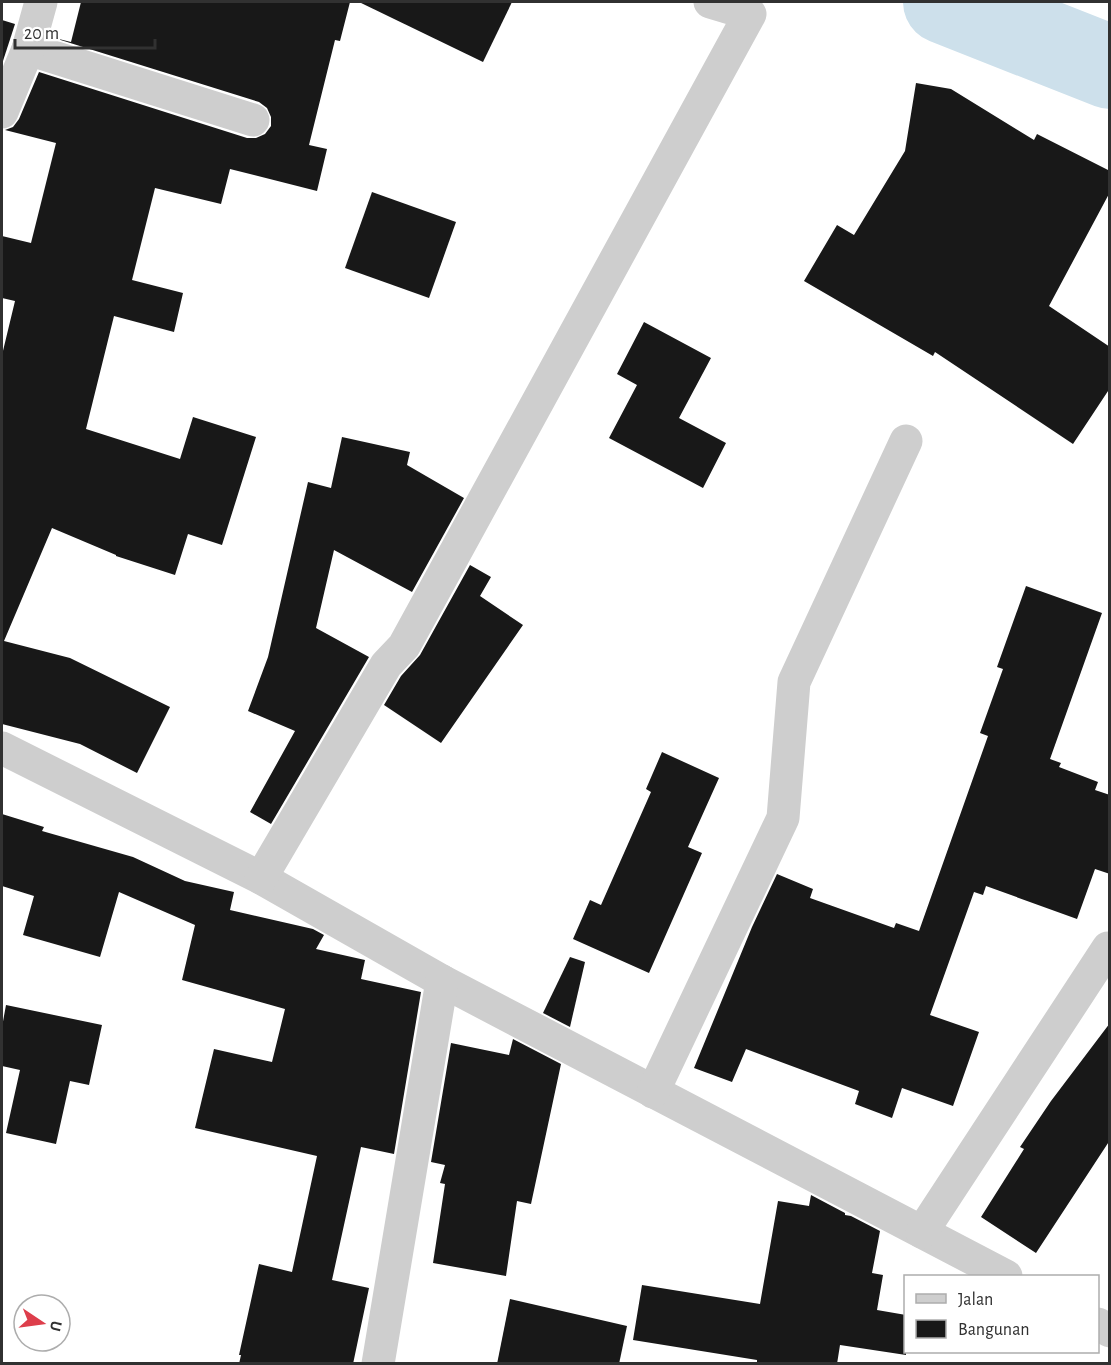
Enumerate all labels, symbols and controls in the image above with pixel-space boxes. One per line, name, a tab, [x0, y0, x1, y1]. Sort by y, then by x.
scale bar	[15, 12, 154, 50]
text: 20 m	[24, 25, 59, 43]
legend	[904, 1275, 1099, 1353]
text: Jalan	[958, 1291, 993, 1309]
north arrow	[12, 1293, 72, 1353]
text: U	[47, 1319, 65, 1333]
text: Bangunan	[958, 1321, 1030, 1339]

